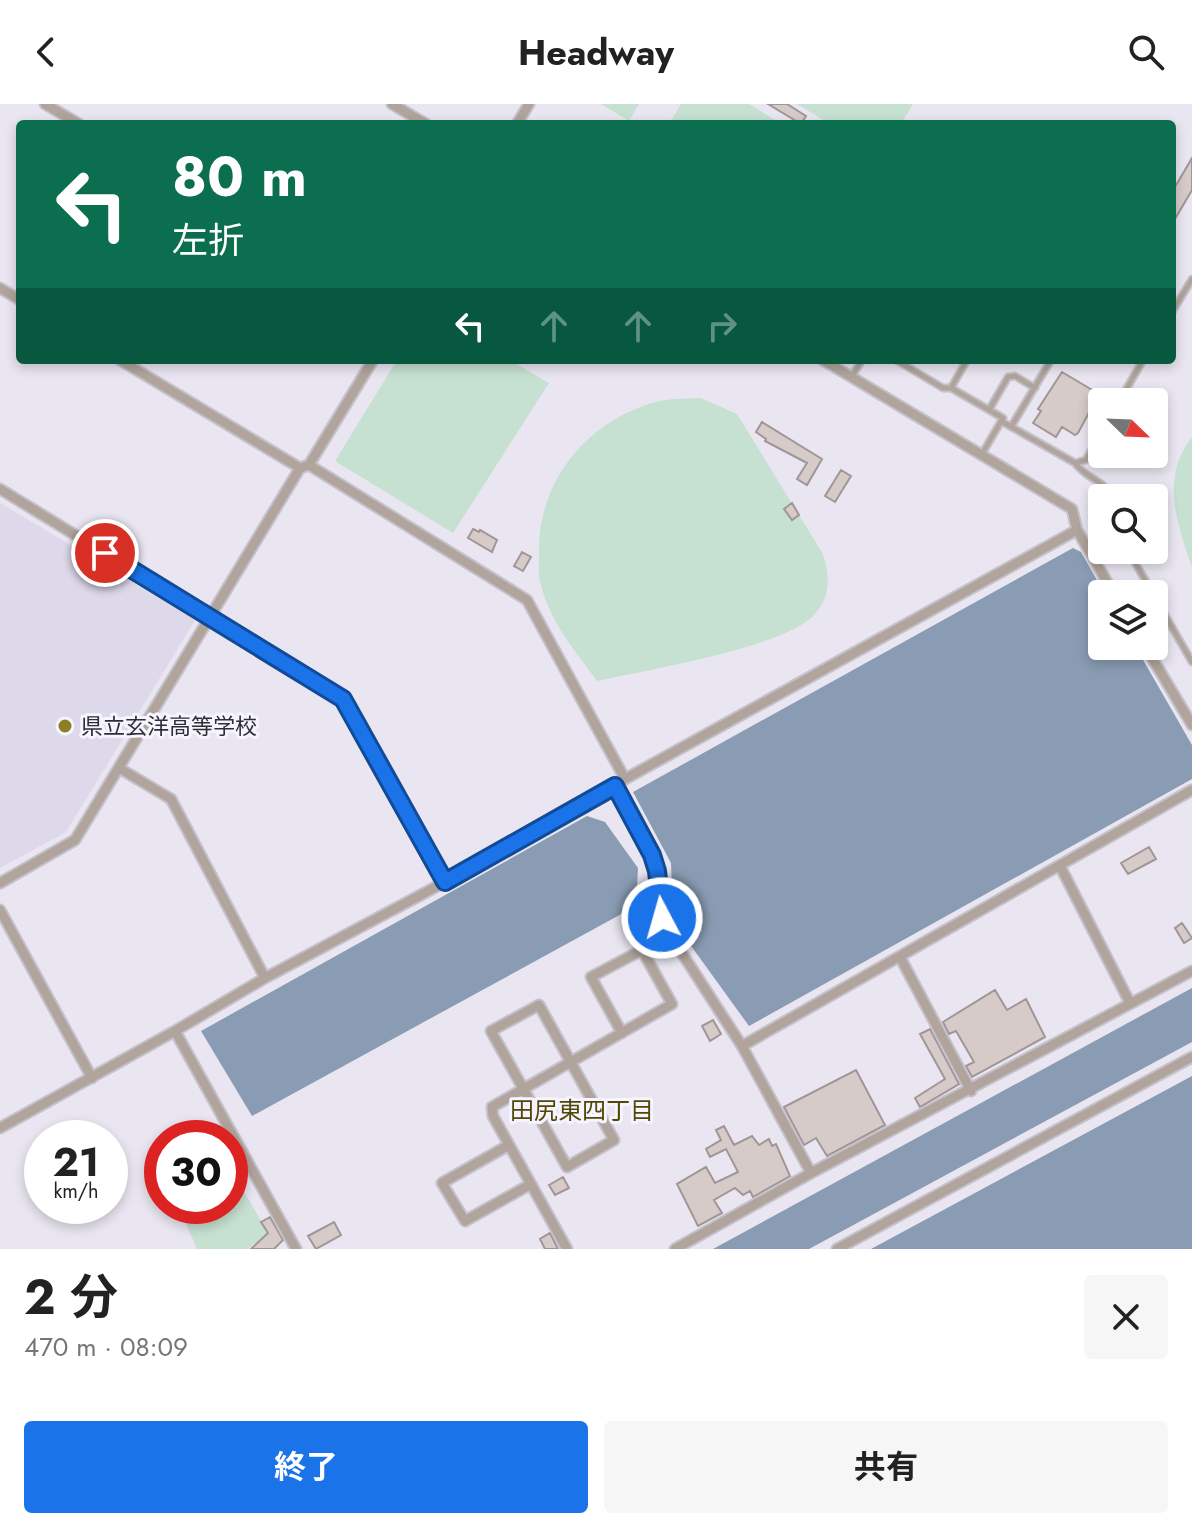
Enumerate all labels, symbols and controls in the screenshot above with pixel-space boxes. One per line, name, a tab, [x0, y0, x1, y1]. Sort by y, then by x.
text: Headway	[518, 26, 674, 78]
icon: back	[24, 30, 68, 74]
icon: search	[1124, 30, 1168, 74]
text: 80 m	[172, 136, 307, 217]
icon: left	[40, 152, 144, 256]
text: 左折	[172, 214, 244, 266]
icon: left	[448, 304, 492, 348]
icon: ahead	[532, 304, 576, 348]
icon: ahead	[616, 304, 660, 348]
icon: right	[700, 304, 744, 348]
north arrow	[1088, 388, 1168, 468]
map controls	[1088, 388, 1168, 660]
button: search	[1088, 484, 1168, 564]
pin	[71, 519, 139, 587]
icon: arrive	[83, 531, 127, 575]
button: layers	[1088, 580, 1168, 660]
place label: 県立玄洋高等学校	[81, 710, 257, 742]
marker: 県立玄洋高等学校	[56, 717, 74, 735]
position arrow	[620, 876, 704, 960]
district label: 田尻東四丁目	[510, 1093, 654, 1128]
speed limit sign: 30	[144, 1120, 248, 1224]
text: 21	[53, 1133, 99, 1191]
text: km/h	[53, 1177, 99, 1206]
text: 2 分	[24, 1263, 118, 1332]
button: close	[1084, 1275, 1168, 1359]
text: 470 m · 08:09	[24, 1328, 188, 1366]
button: 終了	[24, 1421, 588, 1513]
button: 共有	[604, 1421, 1168, 1513]

